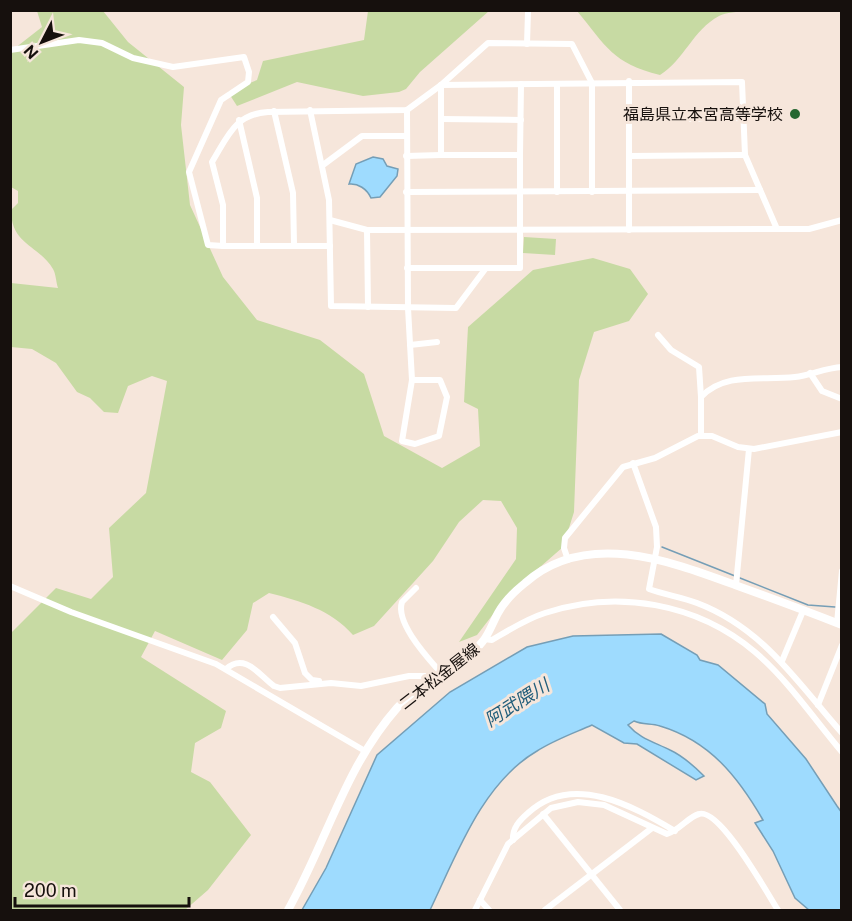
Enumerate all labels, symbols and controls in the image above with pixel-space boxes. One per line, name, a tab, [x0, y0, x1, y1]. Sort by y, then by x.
north arrow	[12, 12, 72, 72]
text: N	[20, 41, 42, 63]
place label: 福島県立本宮高等学校	[623, 105, 783, 124]
marker: 福島県立本宮高等学校	[788, 107, 802, 121]
street label: 二本松金屋線	[396, 639, 483, 713]
water label: 阿武隈川	[481, 674, 555, 731]
scale bar	[15, 870, 189, 908]
text: 200 m	[24, 880, 77, 901]

